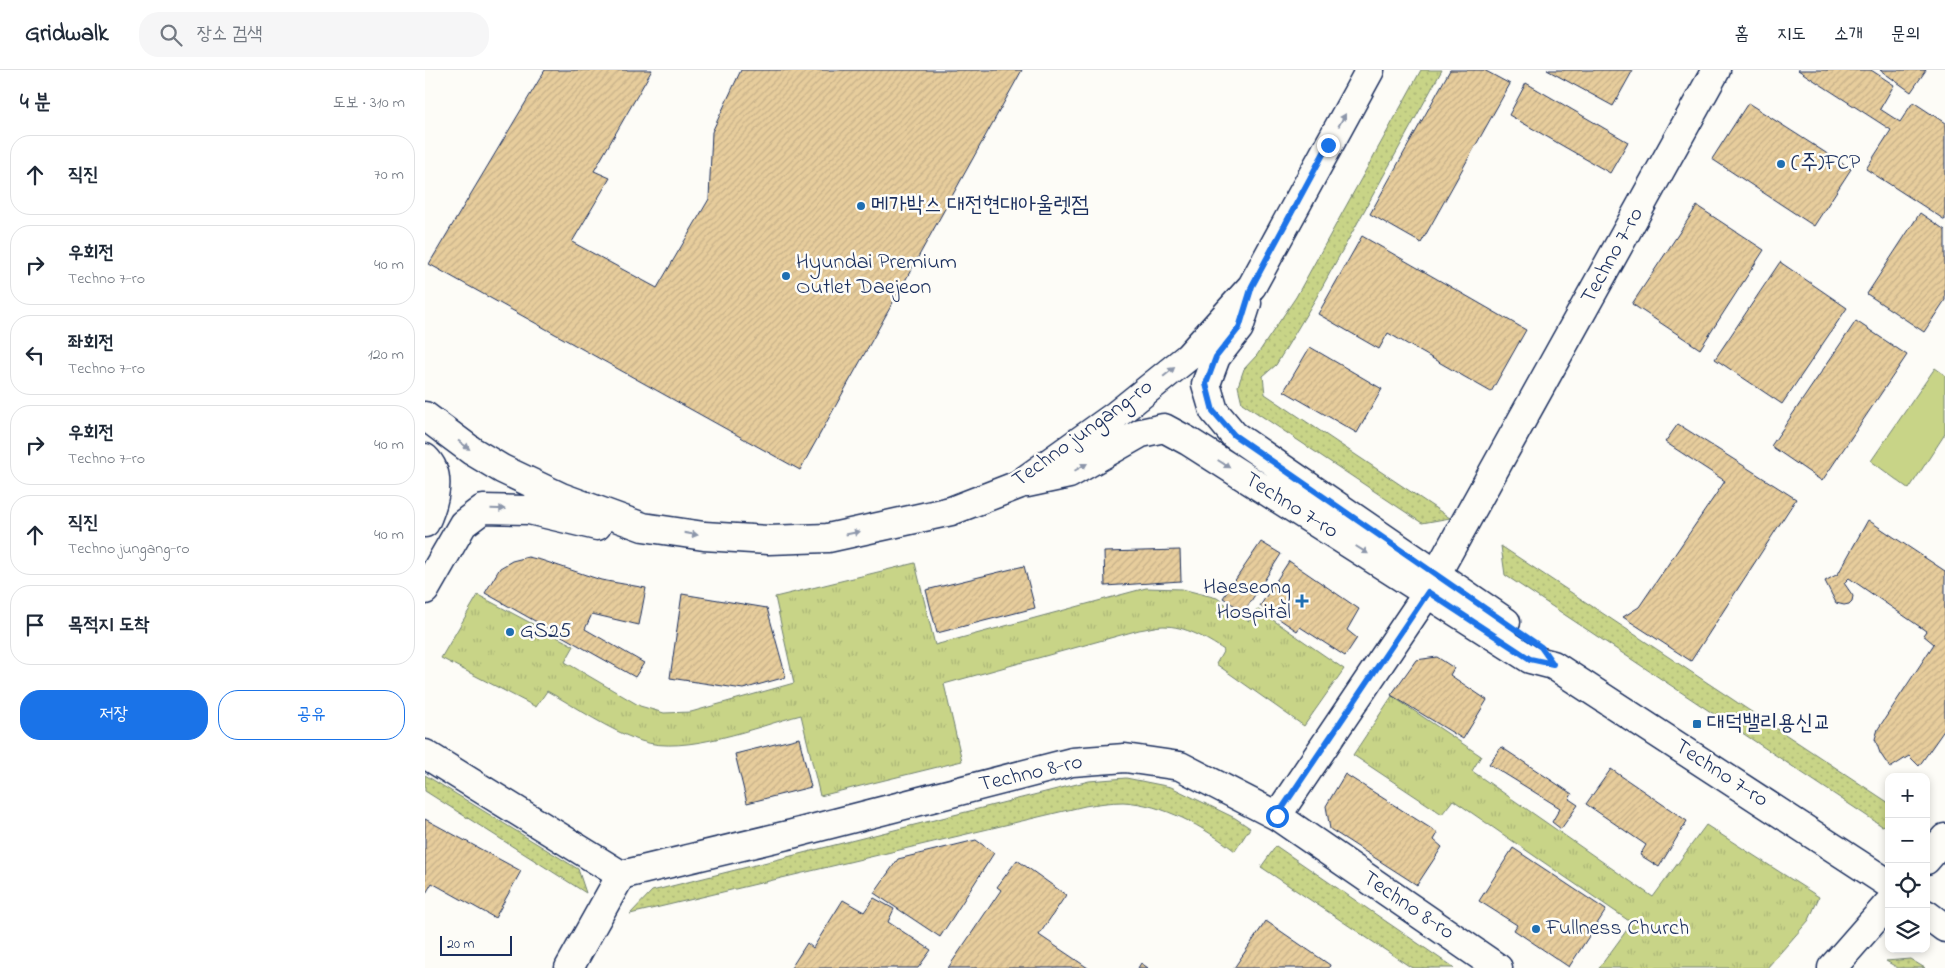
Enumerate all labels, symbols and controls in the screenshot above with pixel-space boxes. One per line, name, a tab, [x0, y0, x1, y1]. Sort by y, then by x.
search box	[139, 12, 489, 57]
text: Gridwalk	[25, 17, 109, 52]
icon: search	[157, 21, 185, 49]
text: 장소 검색	[197, 21, 262, 48]
text: 홈	[1735, 22, 1749, 48]
text: 지도	[1777, 22, 1806, 48]
text: 소개	[1834, 22, 1863, 48]
text: 문의	[1891, 22, 1920, 48]
text: 4 분	[20, 88, 51, 118]
text: 도보 · 310 m	[333, 91, 405, 115]
one-way arrow	[1338, 113, 1346, 128]
route end	[1317, 134, 1340, 157]
place label: (주)FCP	[1791, 148, 1861, 180]
marker: (주)FCP	[1775, 158, 1787, 170]
icon: ahead	[21, 161, 49, 189]
text: 직진	[68, 162, 99, 189]
text: 70 m	[374, 163, 404, 187]
place label: 메가박스 대전현대아울렛점	[871, 190, 1089, 222]
marker: 메가박스 대전현대아울렛점	[855, 200, 867, 212]
street label: Techno 7-ro	[1573, 202, 1653, 310]
text: 우회전	[68, 240, 114, 267]
place label: Hyundai Premium Outlet Daejeon	[796, 247, 957, 304]
icon: right	[21, 251, 49, 279]
text: 40 m	[374, 253, 404, 277]
text: Techno 7-ro	[68, 267, 145, 291]
marker: Hyundai Premium Outlet Daejeon	[780, 270, 792, 282]
text: 좌회전	[68, 330, 114, 357]
icon: left	[21, 341, 49, 369]
text: 120 m	[368, 343, 404, 367]
text: Techno 7-ro	[68, 357, 145, 381]
one-way arrow	[1162, 366, 1175, 377]
street label: Techno jungang-ro	[1006, 372, 1161, 497]
text: 우회전	[68, 420, 114, 447]
icon: right	[21, 431, 49, 459]
text: 40 m	[374, 433, 404, 457]
one-way arrow	[457, 440, 471, 450]
text: Techno 7-ro	[68, 447, 145, 471]
one-way arrow	[1218, 459, 1231, 468]
one-way arrow	[1075, 463, 1088, 472]
street label: Techno 7-ro	[1238, 464, 1344, 548]
one-way arrow	[490, 506, 506, 514]
text: 직진	[68, 510, 99, 537]
icon: ahead	[21, 521, 49, 549]
text: 40 m	[374, 523, 404, 547]
one-way arrow	[845, 529, 860, 537]
one-way arrow	[683, 531, 699, 539]
text: Techno jungang-ro	[68, 537, 190, 561]
one-way arrow	[1355, 546, 1368, 555]
place label: Haeseong Hospital	[1203, 572, 1291, 629]
marker: Haeseong Hospital	[1295, 594, 1309, 608]
icon: arrive	[21, 611, 49, 639]
text: 목적지 도착	[68, 612, 149, 639]
place label: GS25	[520, 616, 571, 648]
marker: GS25	[504, 626, 516, 638]
button: 저장	[20, 690, 208, 740]
button: 공유	[218, 690, 405, 740]
place label: 대덕밸리용신교	[1707, 708, 1831, 740]
marker: 대덕밸리용신교	[1691, 718, 1703, 730]
street label: Techno 7-ro	[1668, 732, 1774, 816]
street label: Techno 8-ro	[976, 747, 1086, 801]
map controls	[1885, 773, 1930, 953]
button: +	[1885, 773, 1930, 818]
route start	[1266, 805, 1289, 828]
button: −	[1885, 818, 1930, 863]
street label: Techno 8-ro	[1355, 863, 1461, 949]
button: locate	[1885, 863, 1930, 908]
button: layers	[1885, 908, 1930, 953]
place label: Fullness Church	[1545, 913, 1689, 945]
marker: Fullness Church	[1530, 923, 1542, 935]
scale bar	[440, 933, 513, 956]
text: 20 m	[447, 934, 474, 955]

